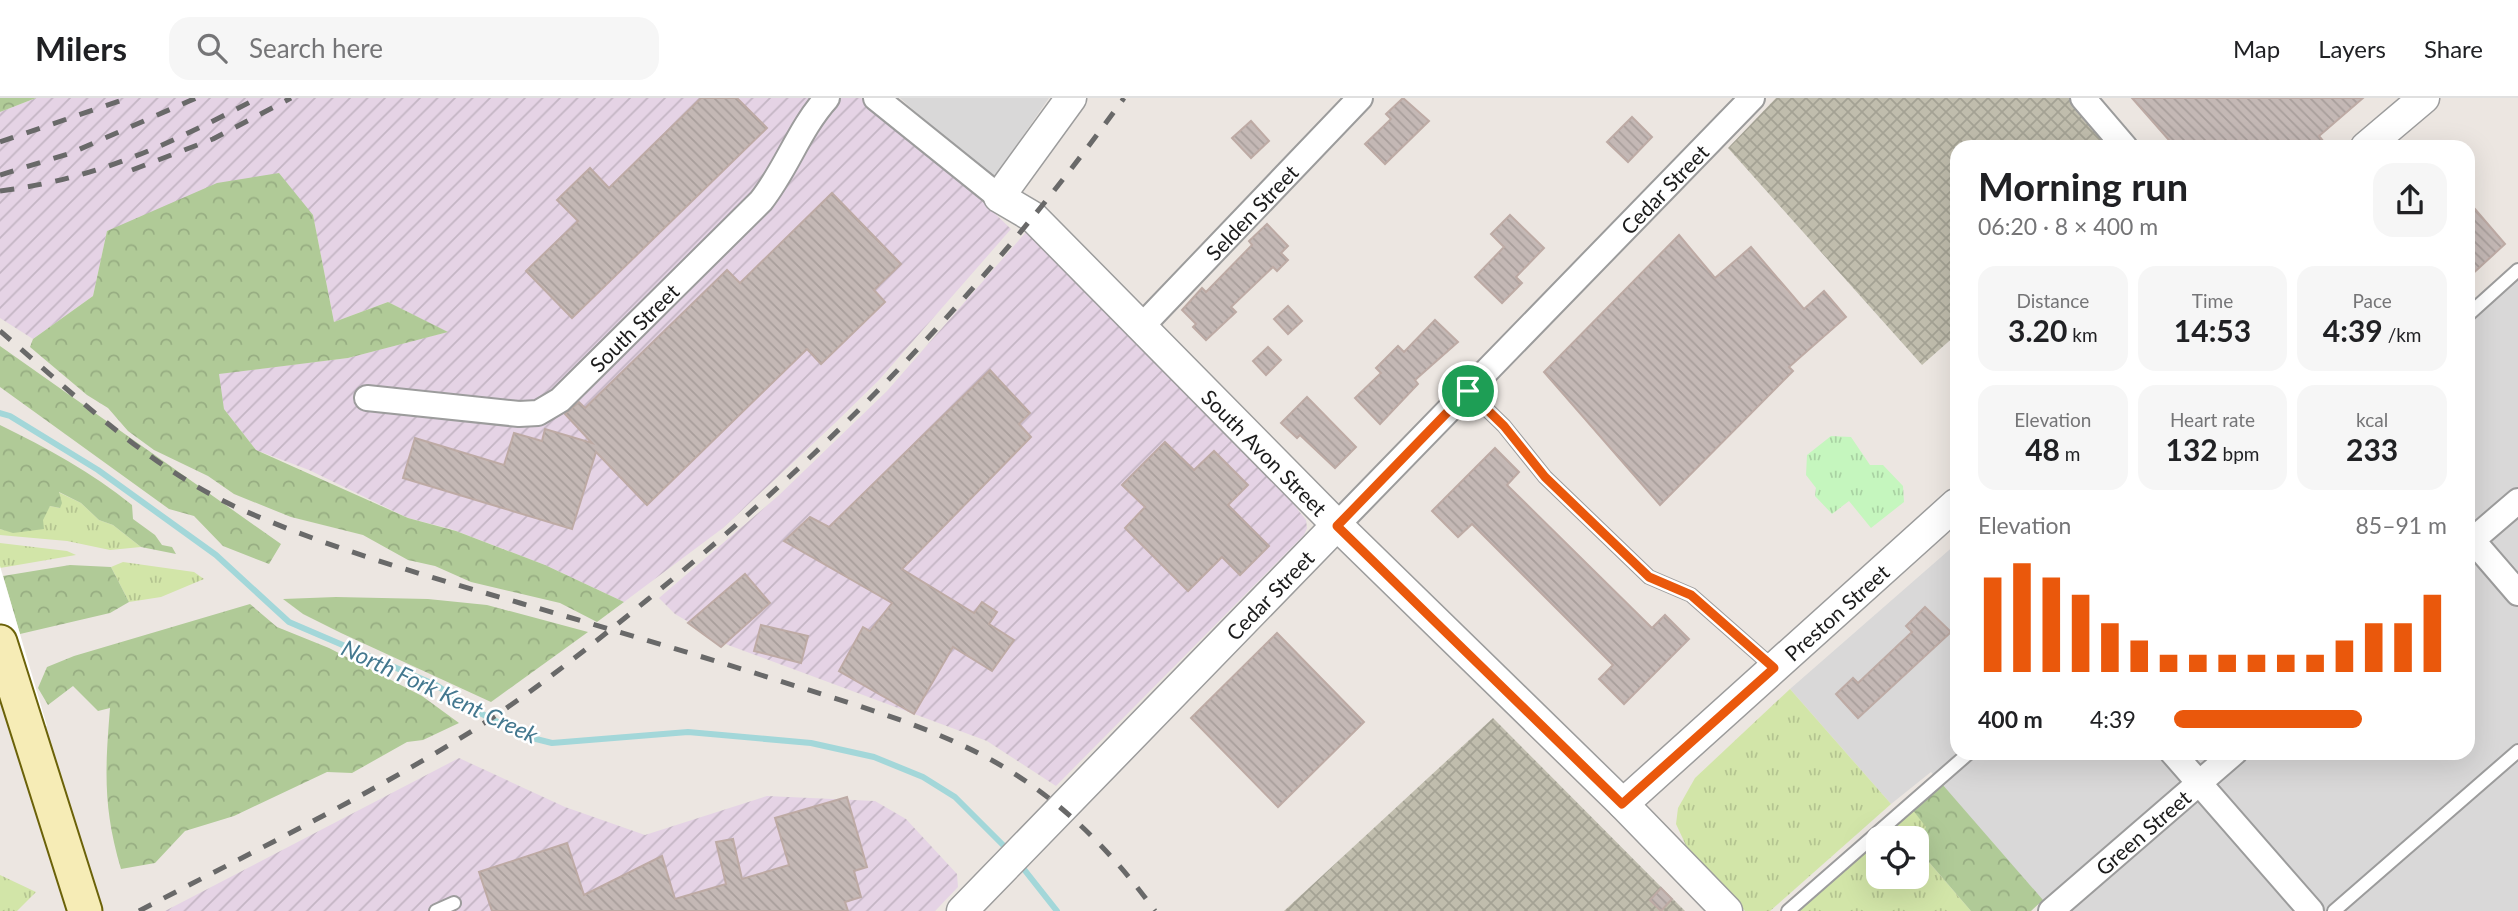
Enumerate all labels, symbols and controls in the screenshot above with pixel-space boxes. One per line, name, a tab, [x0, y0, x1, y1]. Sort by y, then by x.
search box	[169, 17, 659, 80]
text: Milers	[35, 28, 127, 68]
icon: search	[193, 29, 231, 67]
text: Search here	[249, 32, 383, 64]
text: Map	[2233, 34, 2280, 63]
text: Layers	[2318, 34, 2386, 63]
text: Share	[2424, 34, 2483, 63]
street label: Cedar Street	[1615, 138, 1713, 239]
street label: Selden Street	[1200, 158, 1303, 265]
text: Morning run	[1978, 163, 2188, 209]
button: share	[2373, 163, 2447, 237]
text: 06:20 · 8 × 400 m	[1978, 212, 2158, 240]
street label: South Street	[584, 277, 684, 376]
text: Distance	[2016, 289, 2089, 312]
text: Time	[2192, 289, 2233, 312]
text: Pace	[2352, 289, 2392, 312]
text: 3.20	[2008, 312, 2067, 348]
text: 14:53	[2174, 312, 2251, 348]
text: 4:39	[2323, 312, 2383, 348]
text: km	[2067, 323, 2098, 346]
text: /km	[2383, 323, 2422, 346]
pin	[1438, 361, 1498, 421]
icon: arrive	[1449, 372, 1487, 410]
street label: South Avon Street	[1197, 384, 1333, 521]
text: Elevation	[2014, 408, 2091, 431]
text: Heart rate	[2170, 408, 2255, 431]
text: kcal	[2356, 408, 2388, 431]
text: 48	[2025, 431, 2060, 467]
text: 132	[2166, 431, 2218, 467]
text: 233	[2346, 431, 2398, 467]
text: m	[2060, 442, 2080, 465]
text: bpm	[2218, 442, 2259, 465]
text: Elevation	[1978, 511, 2071, 539]
text: 85–91 m	[2355, 511, 2447, 539]
street label: Cedar Street	[1220, 544, 1319, 645]
street label: Preston Street	[1779, 558, 1894, 665]
water label: North Fork Kent Creek	[337, 633, 544, 749]
text: 400 m	[1978, 705, 2043, 733]
text: 4:39	[2090, 705, 2136, 733]
street label: Green Street	[2090, 784, 2195, 880]
map controls	[1866, 826, 1929, 889]
button: locate	[1866, 826, 1929, 889]

